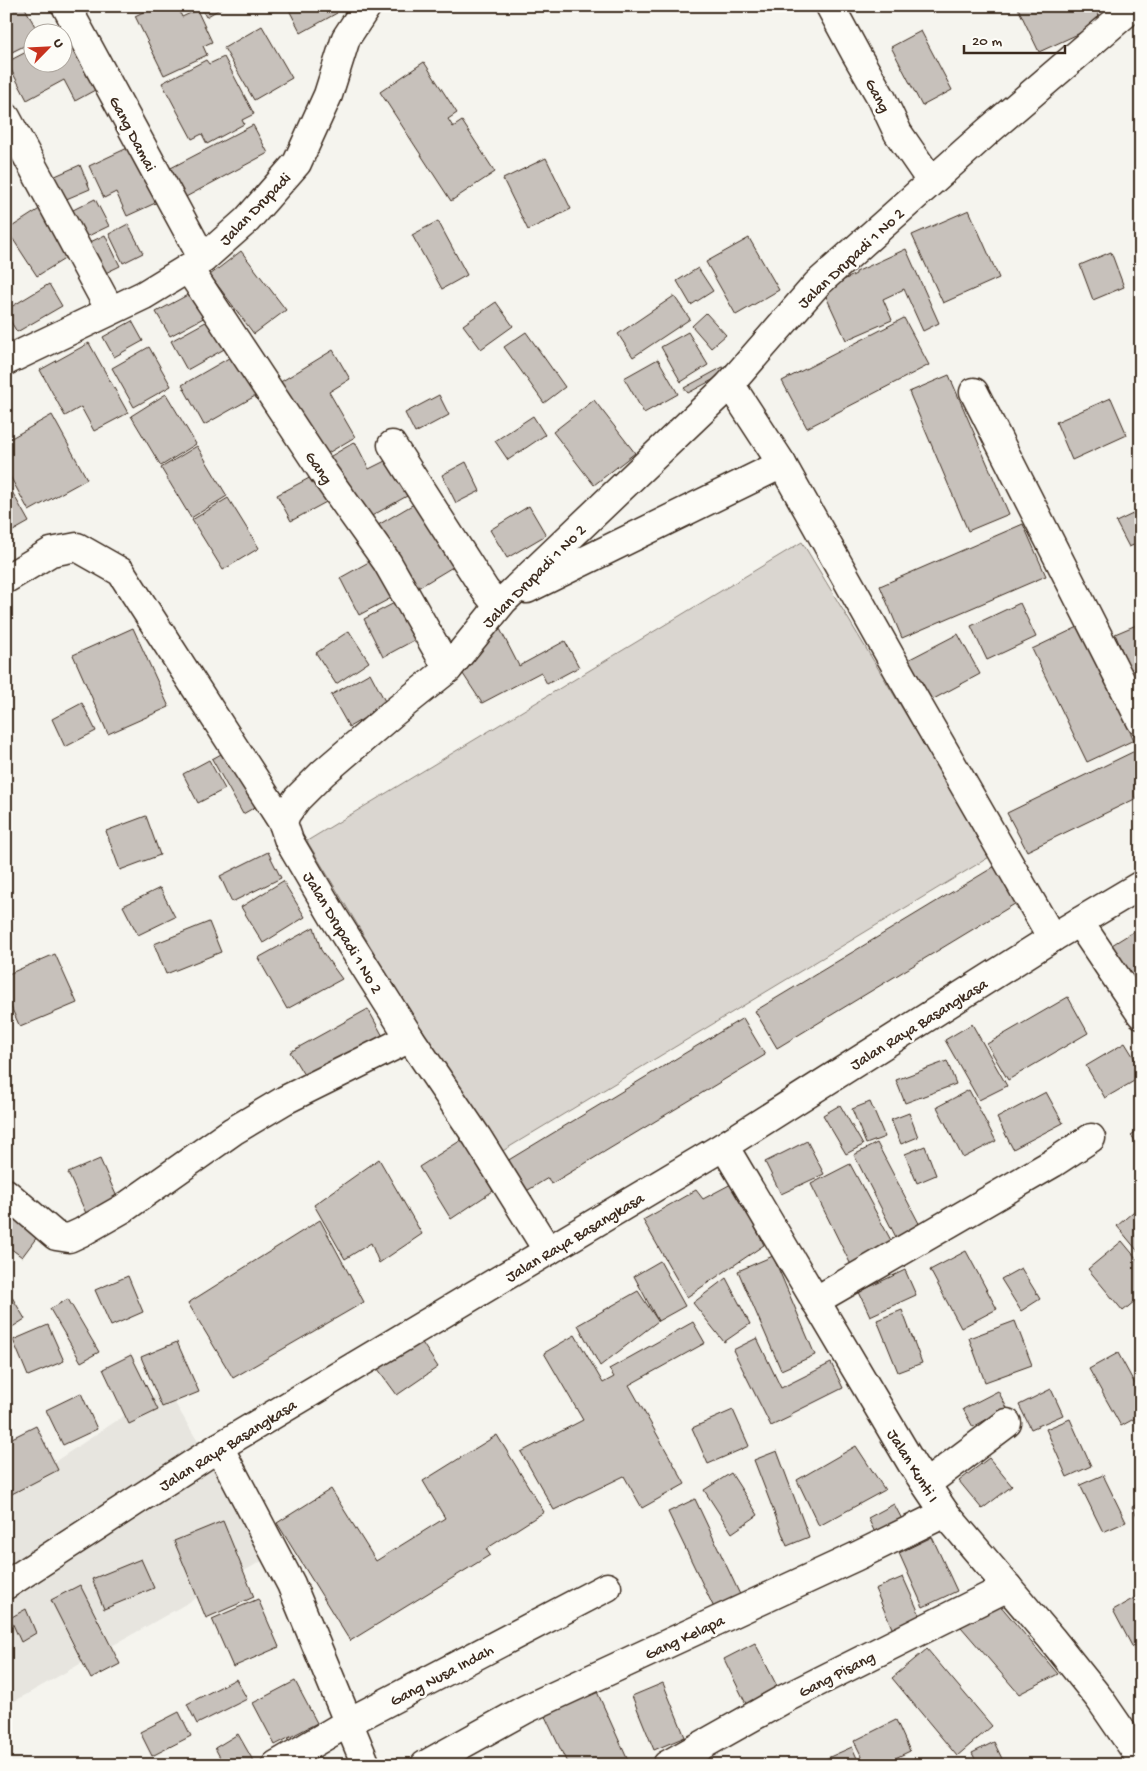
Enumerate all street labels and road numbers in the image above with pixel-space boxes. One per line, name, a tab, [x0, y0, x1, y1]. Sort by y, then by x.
street label: Gang	[859, 76, 893, 117]
street label: Gang Damai	[103, 94, 159, 176]
street label: Jalan Drupadi	[217, 170, 296, 251]
street label: Jalan Drupadi 1 No 2	[795, 205, 910, 314]
street label: Gang	[299, 449, 335, 489]
street label: Jalan Drupadi 1 No 2	[480, 522, 591, 633]
street label: Jalan Drupadi 1 No 2	[297, 869, 385, 998]
street label: Jalan Raya Basangkasa	[848, 975, 993, 1076]
street label: Jalan Raya Basangkasa	[503, 1190, 649, 1288]
street label: Jalan Raya Basangkasa	[157, 1396, 302, 1497]
street label: Jalan Kunti I	[881, 1427, 941, 1507]
street label: Gang Kelapa	[643, 1612, 729, 1666]
street label: Gang Nusa Indah	[388, 1642, 498, 1712]
street label: Gang Pisang	[796, 1649, 879, 1703]

